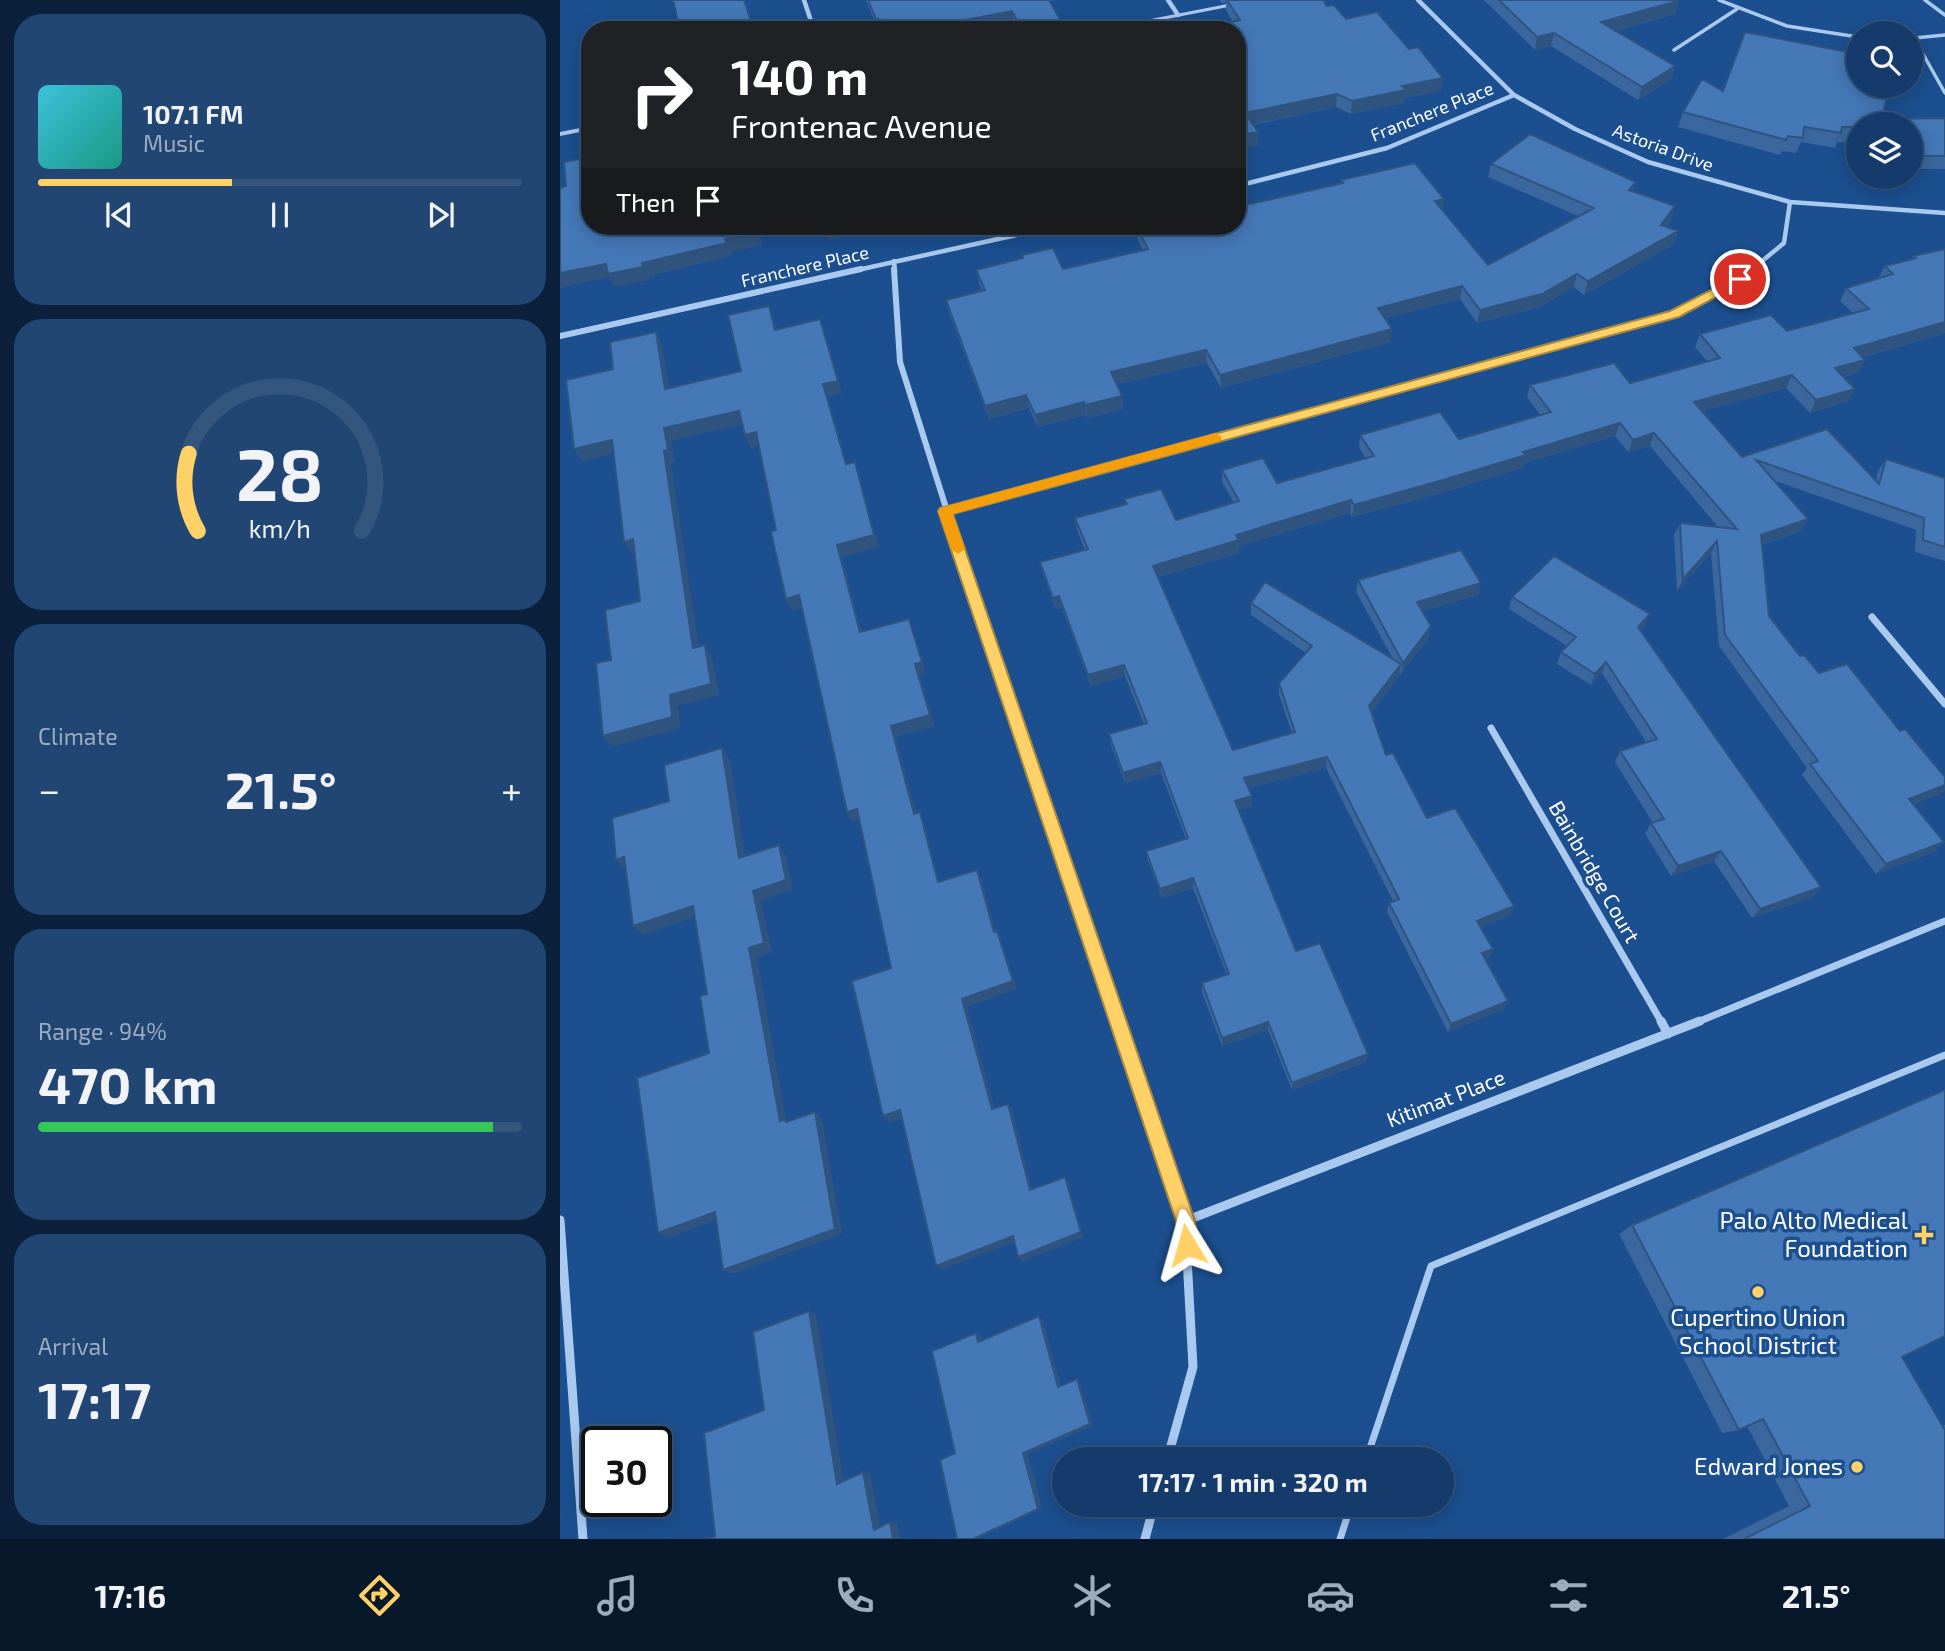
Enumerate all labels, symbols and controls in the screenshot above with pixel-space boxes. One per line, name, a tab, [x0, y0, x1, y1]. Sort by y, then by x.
map controls	[1846, 21, 1923, 189]
button: search	[1846, 21, 1923, 98]
text: 140 m	[731, 46, 868, 105]
icon: right	[616, 49, 707, 140]
street label: Franchere Place	[1367, 76, 1496, 146]
text: 107.1 FM	[143, 98, 244, 129]
text: Frontenac Avenue	[731, 106, 992, 144]
button: layers	[1846, 112, 1923, 189]
street label: Astoria Drive	[1610, 119, 1717, 175]
text: Music	[143, 129, 205, 157]
icon: arrive	[689, 182, 727, 220]
text: Then	[616, 186, 675, 217]
icon: previous	[100, 196, 138, 234]
icon: pause	[261, 196, 299, 234]
icon: next	[422, 196, 460, 234]
street label: Franchere Place	[739, 241, 871, 291]
pin	[1710, 249, 1770, 309]
icon: arrive	[1721, 260, 1759, 298]
text: 28	[236, 428, 324, 516]
text: km/h	[249, 512, 311, 542]
text: Climate	[38, 722, 118, 750]
text: 21.5°	[225, 757, 337, 819]
text: −	[38, 766, 60, 812]
text: +	[501, 766, 522, 812]
street label: Bainbridge Court	[1545, 796, 1646, 947]
text: Range · 94%	[38, 1017, 167, 1045]
text: 470 km	[38, 1052, 218, 1114]
street label: Kitimat Place	[1383, 1064, 1508, 1132]
place label: Palo Alto Medical Foundation	[1720, 1205, 1908, 1262]
position arrow	[1150, 1208, 1224, 1282]
marker: Palo Alto Medical Foundation	[1914, 1225, 1934, 1245]
marker: Cupertino Union School District	[1750, 1284, 1766, 1300]
place label: Cupertino Union School District	[1670, 1302, 1846, 1359]
text: Arrival	[38, 1332, 108, 1360]
text: 17:17	[38, 1367, 151, 1429]
speed limit sign: 30	[581, 1426, 672, 1517]
place label: Edward Jones	[1694, 1451, 1843, 1480]
marker: Edward Jones	[1849, 1459, 1865, 1475]
text: 17:17 · 1 min · 320 m	[1138, 1466, 1368, 1497]
icon: directions	[355, 1571, 404, 1620]
icon: music	[593, 1571, 642, 1620]
icon: phone	[830, 1571, 879, 1620]
icon: climate	[1068, 1571, 1117, 1620]
icon: car	[1306, 1571, 1355, 1620]
icon: filters	[1544, 1571, 1593, 1620]
text: 17:16	[94, 1576, 166, 1614]
text: 21.5°	[1782, 1576, 1851, 1614]

